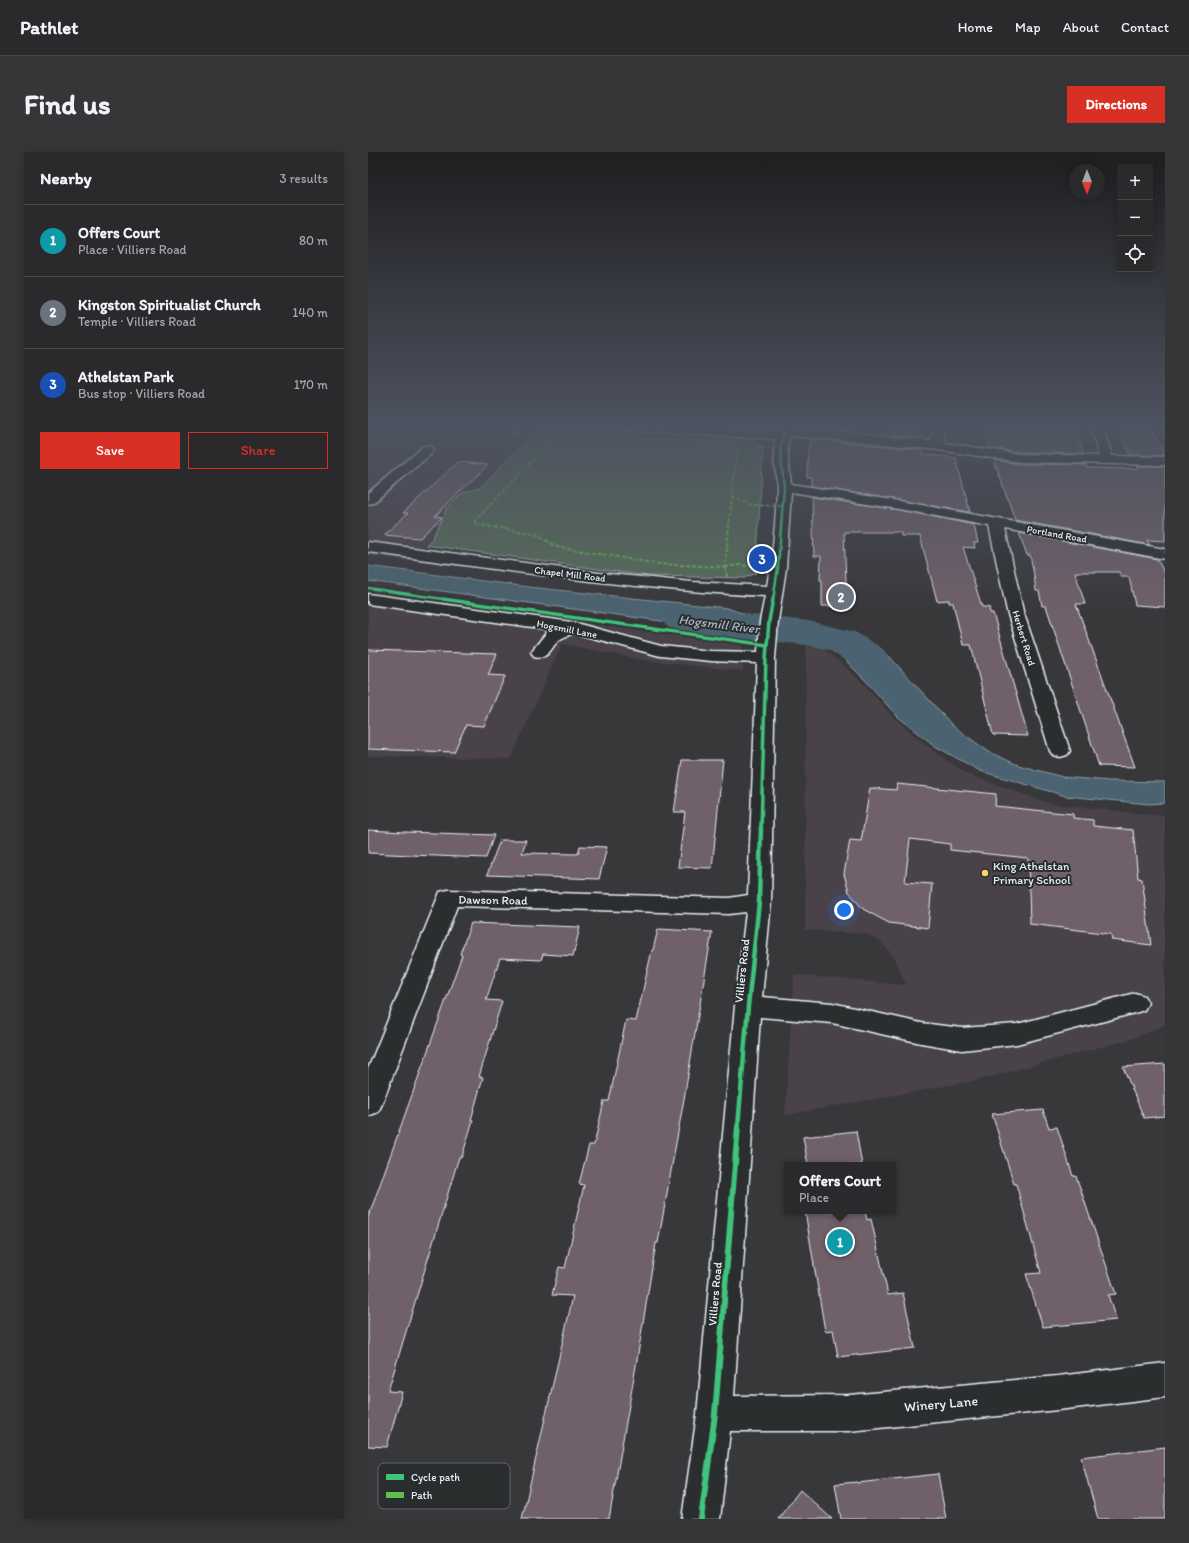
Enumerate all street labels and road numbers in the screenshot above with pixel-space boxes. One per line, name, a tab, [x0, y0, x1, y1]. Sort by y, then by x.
street label: Portland Road	[1026, 522, 1089, 546]
street label: Chapel Mill Road	[534, 563, 607, 585]
street label: Herbert Road	[1009, 609, 1039, 668]
street label: Hogsmill Lane	[536, 617, 598, 641]
street label: Dawson Road	[458, 892, 528, 908]
street label: Villiers Road	[732, 938, 752, 1004]
street label: Villiers Road	[705, 1261, 725, 1327]
street label: Winery Lane	[903, 1392, 979, 1416]

